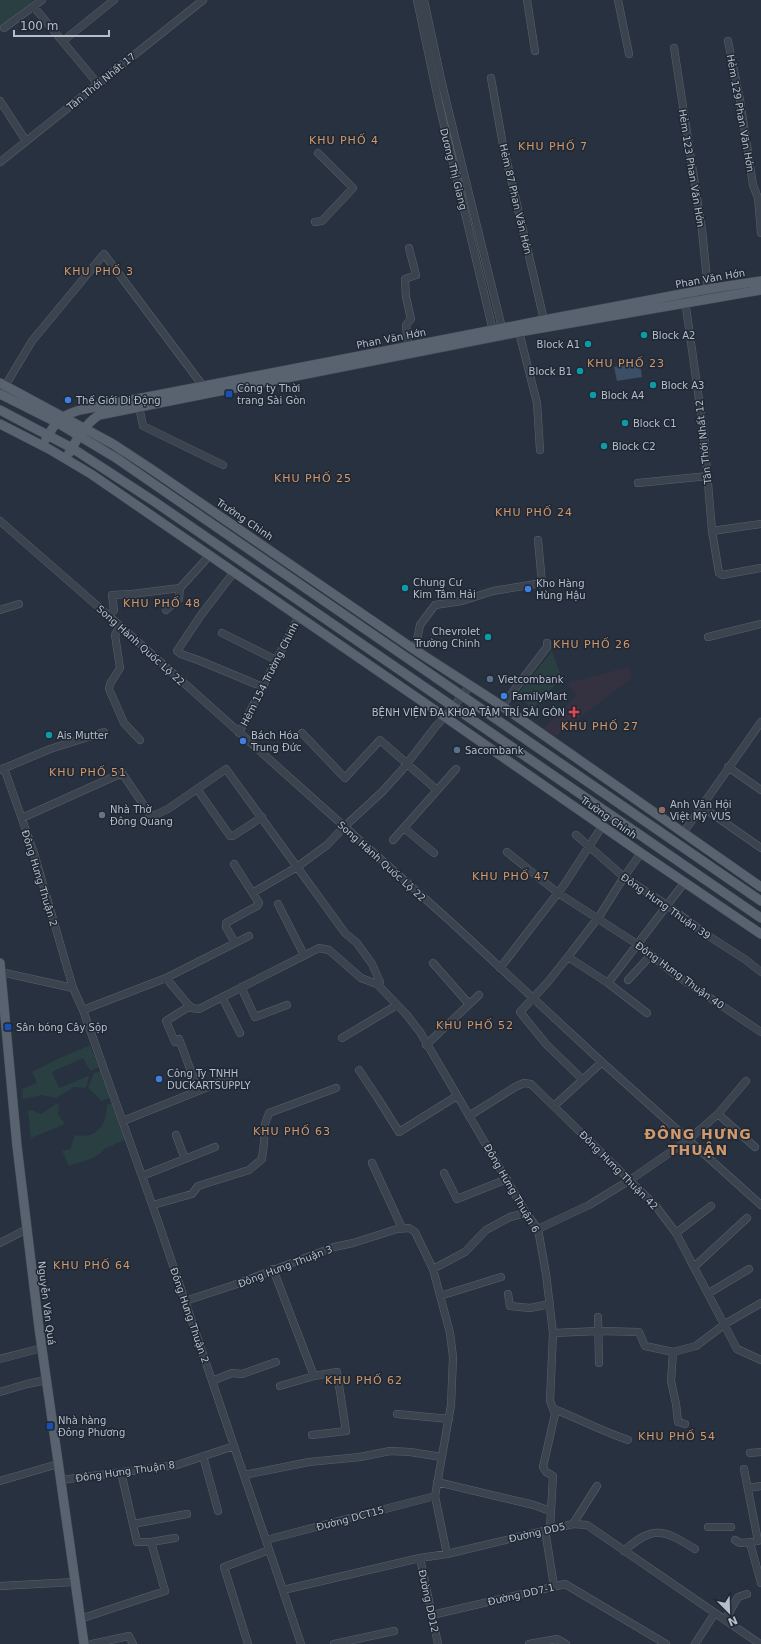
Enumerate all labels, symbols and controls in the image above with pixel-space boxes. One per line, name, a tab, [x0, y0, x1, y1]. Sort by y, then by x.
scale bar	[14, 12, 109, 38]
text: 100 m	[20, 19, 58, 33]
street label: Tân Thới Nhất 17	[64, 50, 138, 113]
street label: Hẻm 129 Phan Văn Hớn	[725, 53, 756, 173]
street label: Hẻm 123 Phan Văn Hớn	[677, 108, 706, 228]
street label: Dương Thị Giang	[437, 127, 469, 211]
district label: KHU PHỐ 4	[309, 133, 379, 147]
district label: KHU PHỐ 7	[518, 139, 588, 153]
street label: Hẻm 87 Phan Văn Hớn	[497, 143, 534, 255]
district label: KHU PHỐ 3	[64, 264, 134, 278]
street label: Phan Văn Hớn	[674, 267, 746, 290]
street label: Phan Văn Hớn	[355, 326, 427, 351]
marker: Block A2	[639, 330, 649, 340]
place label: Block A2	[652, 330, 695, 341]
place label: Block A1	[537, 339, 580, 350]
marker: Block A1	[583, 339, 593, 349]
district label: KHU PHỐ 23	[587, 356, 665, 370]
place label: Block B1	[529, 366, 572, 377]
marker: Block B1	[575, 366, 585, 376]
marker: Block A3	[648, 380, 658, 390]
place label: Block A3	[661, 380, 704, 391]
place label: Công ty Thời trang Sài Gòn	[237, 383, 306, 406]
marker: Công ty Thời trang Sài Gòn	[224, 389, 234, 399]
marker: Block A4	[588, 390, 598, 400]
place label: Block A4	[601, 390, 644, 401]
marker: Thế Giới Di Động	[63, 395, 73, 405]
place label: Thế Giới Di Động	[75, 395, 161, 407]
street label: Tân Thới Nhất 12	[694, 399, 714, 486]
marker: Block C1	[620, 418, 630, 428]
place label: Block C1	[633, 418, 677, 429]
marker: Block C2	[599, 441, 609, 451]
place label: Block C2	[612, 441, 656, 452]
district label: KHU PHỐ 25	[274, 471, 352, 485]
street label: Trường Chinh	[214, 496, 275, 542]
district label: KHU PHỐ 24	[495, 505, 573, 519]
place label: Chung Cư Kim Tâm Hải	[413, 577, 476, 600]
place label: Kho Hàng Hùng Hậu	[536, 578, 586, 602]
marker: Chung Cư Kim Tâm Hải	[400, 583, 410, 593]
marker: Kho Hàng Hùng Hậu	[523, 584, 533, 594]
district label: KHU PHỐ 48	[123, 596, 201, 610]
street label: Song Hành Quốc Lộ 22	[94, 603, 187, 688]
street label: Hẻm 154 Trường Chinh	[239, 621, 300, 728]
place label: Chevrolet Trường Chinh	[413, 626, 480, 649]
marker: Chevrolet Trường Chinh	[483, 632, 493, 642]
district label: KHU PHỐ 26	[553, 637, 631, 651]
marker: Vietcombank	[485, 674, 495, 684]
place label: Vietcombank	[498, 674, 564, 685]
marker: FamilyMart	[499, 691, 509, 701]
place label: FamilyMart	[512, 691, 567, 702]
place label: BỆNH VIỆN ĐA KHOA TÂM TRÍ SÀI GÒN	[372, 706, 565, 719]
marker: BỆNH VIỆN ĐA KHOA TÂM TRÍ SÀI GÒN	[568, 706, 580, 718]
district label: KHU PHỐ 27	[561, 719, 639, 733]
marker: Ais Mutter	[44, 730, 54, 740]
place label: Ais Mutter	[57, 730, 109, 741]
place label: Bách Hóa Trung Đức	[250, 730, 302, 753]
marker: Bách Hóa Trung Đức	[238, 736, 248, 746]
marker: Sacombank	[452, 745, 462, 755]
place label: Sacombank	[465, 745, 524, 756]
district label: KHU PHỐ 51	[49, 765, 127, 779]
street label: Trường Chinh	[578, 793, 639, 841]
place label: Anh Văn Hội Việt Mỹ VUS	[670, 799, 732, 823]
place label: Nhà Thờ Đông Quang	[110, 804, 173, 827]
marker: Anh Văn Hội Việt Mỹ VUS	[657, 805, 667, 815]
marker: Nhà Thờ Đông Quang	[97, 810, 107, 820]
street label: Song Hành Quốc Lộ 22	[335, 819, 428, 904]
street label: Đông Hưng Thuận 2	[19, 829, 59, 928]
district label: KHU PHỐ 47	[472, 869, 550, 883]
street label: Đông Hưng Thuận 39	[618, 871, 713, 942]
street label: Đông Hưng Thuận 40	[633, 940, 726, 1012]
district label: KHU PHỐ 52	[436, 1018, 514, 1032]
marker: Sân bóng Cây Sộp	[3, 1022, 13, 1032]
place label: Sân bóng Cây Sộp	[16, 1022, 107, 1034]
place label: Công Ty TNHH DUCKARTSUPPLY	[167, 1068, 252, 1091]
marker: Công Ty TNHH DUCKARTSUPPLY	[154, 1074, 164, 1084]
district label: KHU PHỐ 63	[253, 1124, 331, 1138]
district label: ĐÔNG HƯNG THUẬN	[644, 1125, 752, 1158]
street label: Đông Hưng Thuận 42	[576, 1129, 660, 1213]
street label: Đông Hưng Thuận 6	[481, 1142, 541, 1235]
street label: Đông Hưng Thuận 3	[236, 1243, 334, 1290]
district label: KHU PHỐ 64	[53, 1258, 131, 1272]
street label: Nguyễn Văn Quá	[36, 1260, 58, 1346]
street label: Đông Hưng Thuận 2	[167, 1266, 211, 1365]
district label: KHU PHỐ 62	[325, 1373, 403, 1387]
place label: Nhà hàng Đông Phương	[58, 1415, 125, 1438]
marker: Nhà hàng Đông Phương	[45, 1421, 55, 1431]
district label: KHU PHỐ 54	[638, 1429, 716, 1443]
street label: Đông Hưng Thuận 8	[75, 1459, 176, 1485]
street label: Đường DCT15	[315, 1504, 385, 1533]
street label: Đường DD5	[508, 1521, 567, 1544]
street label: Đường DD12	[416, 1569, 441, 1634]
street label: Đường DD7-1	[487, 1582, 555, 1607]
north arrow	[709, 1592, 749, 1632]
text: N	[726, 1613, 739, 1629]

